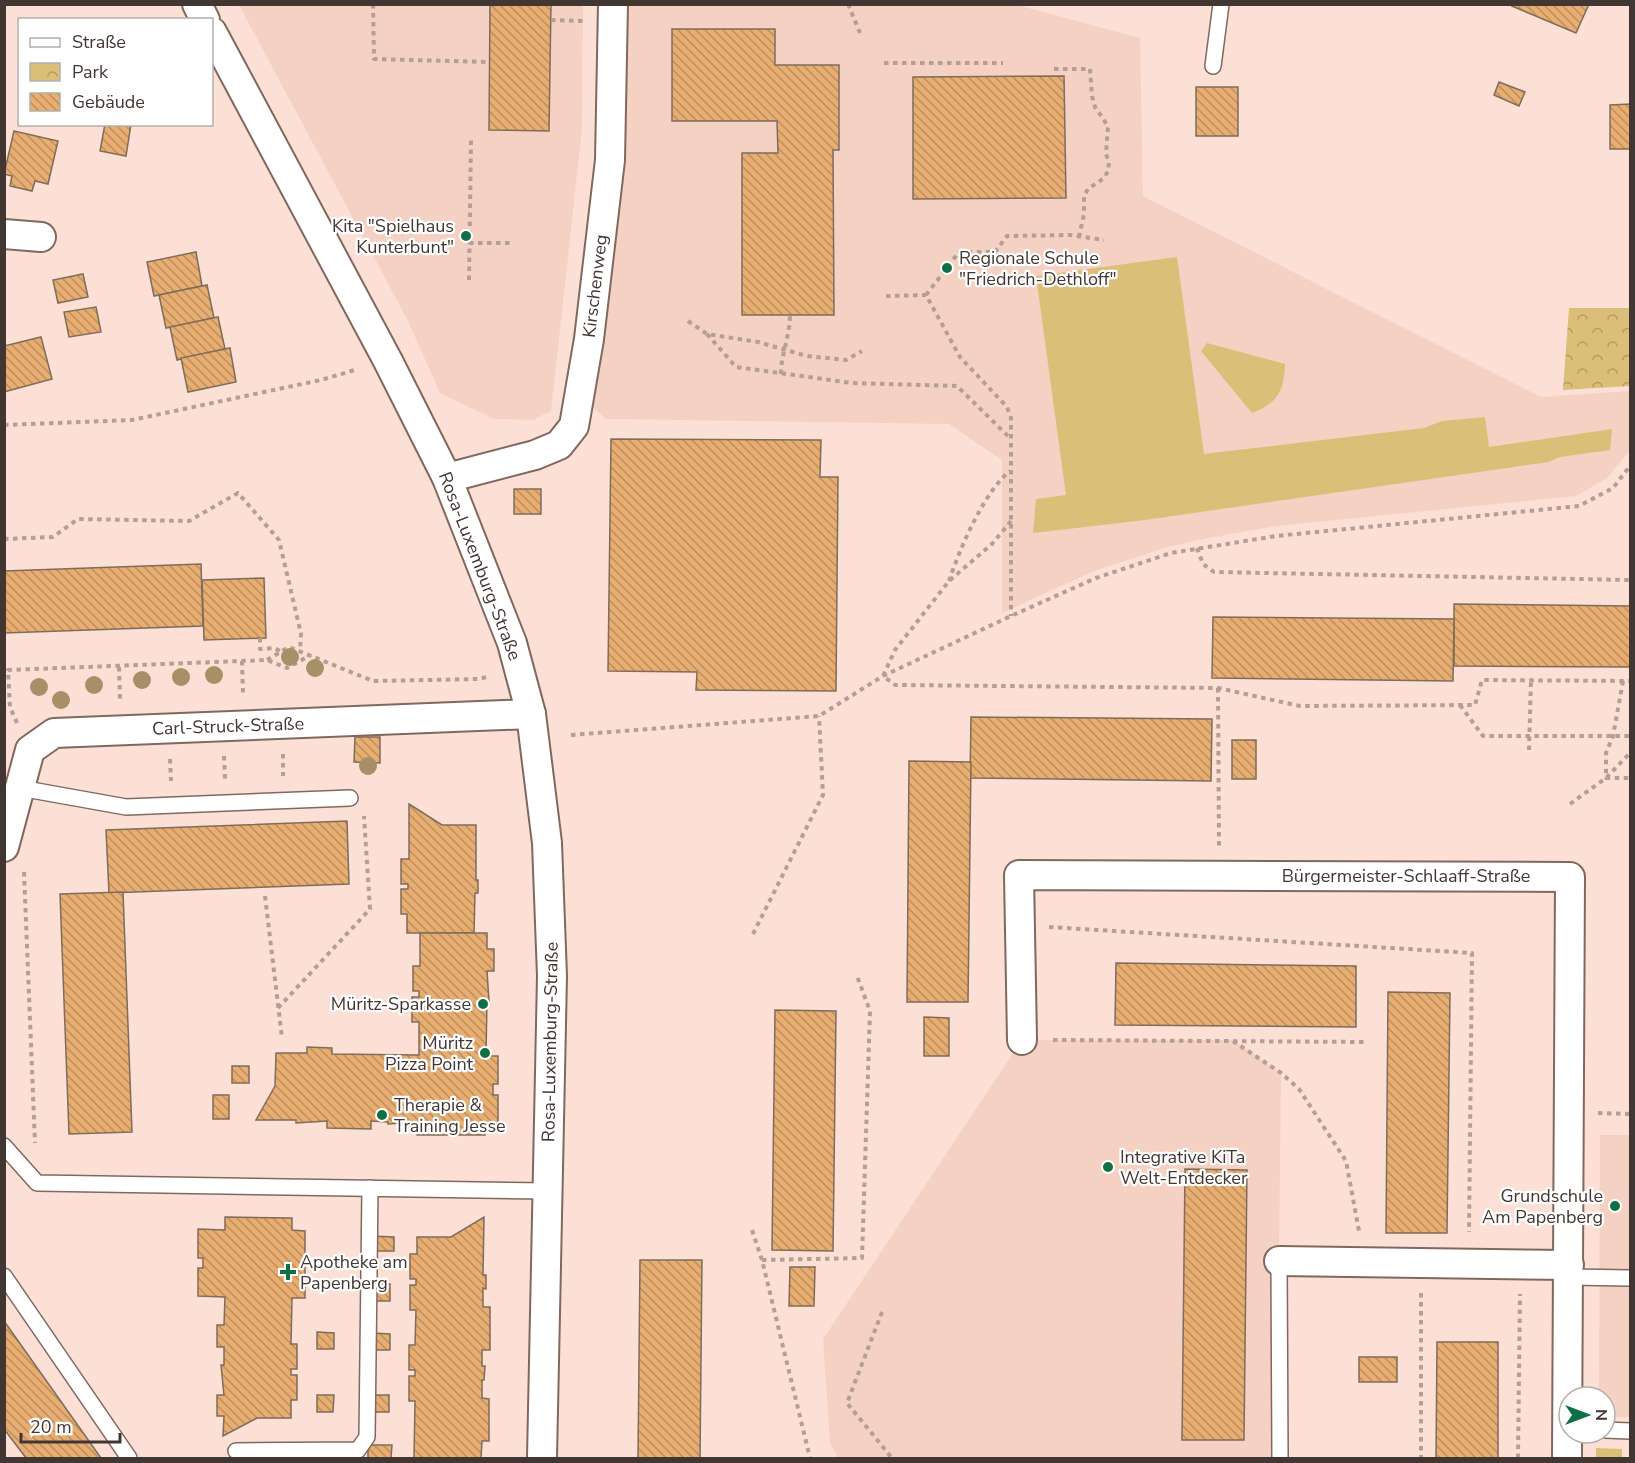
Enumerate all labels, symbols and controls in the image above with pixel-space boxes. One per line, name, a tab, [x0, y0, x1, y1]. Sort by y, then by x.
legend	[18, 18, 213, 126]
text: Straße	[72, 30, 126, 54]
text: Park	[72, 60, 109, 84]
text: Gebäude	[72, 90, 145, 114]
place label: Kita "Spielhaus Kunterbunt"	[332, 214, 454, 259]
marker: Kita "Spielhaus Kunterbunt"	[459, 229, 473, 243]
street label: Kirschenweg	[577, 233, 613, 339]
place label: Regionale Schule "Friedrich-Dethloff"	[959, 246, 1117, 291]
marker: Regionale Schule "Friedrich-Dethloff"	[940, 261, 954, 275]
street label: Rosa-Luxemburg-Straße	[433, 468, 527, 664]
street label: Carl-Struck-Straße	[152, 711, 304, 741]
street label: Bürgermeister-Schlaaff-Straße	[1282, 864, 1530, 888]
street label: Rosa-Luxemburg-Straße	[536, 942, 564, 1142]
place label: Müritz-Sparkasse	[331, 992, 471, 1016]
marker: Müritz-Sparkasse	[476, 997, 490, 1011]
place label: Müritz Pizza Point	[385, 1031, 474, 1076]
marker: Müritz Pizza Point	[478, 1046, 492, 1060]
place label: Therapie & Training Jesse	[394, 1093, 506, 1138]
marker: Therapie & Training Jesse	[375, 1108, 389, 1122]
place label: Integrative KiTa Welt-Entdecker	[1120, 1145, 1248, 1190]
marker: Integrative KiTa Welt-Entdecker	[1101, 1160, 1115, 1174]
place label: Grundschule Am Papenberg	[1482, 1184, 1603, 1229]
marker: Grundschule Am Papenberg	[1608, 1199, 1622, 1213]
place label: Apotheke am Papenberg	[300, 1250, 408, 1295]
marker: Apotheke am Papenberg	[281, 1265, 295, 1279]
north arrow	[1557, 1385, 1617, 1445]
scale bar	[21, 1406, 120, 1444]
text: N	[1590, 1409, 1612, 1421]
text: 20 m	[30, 1415, 72, 1439]

